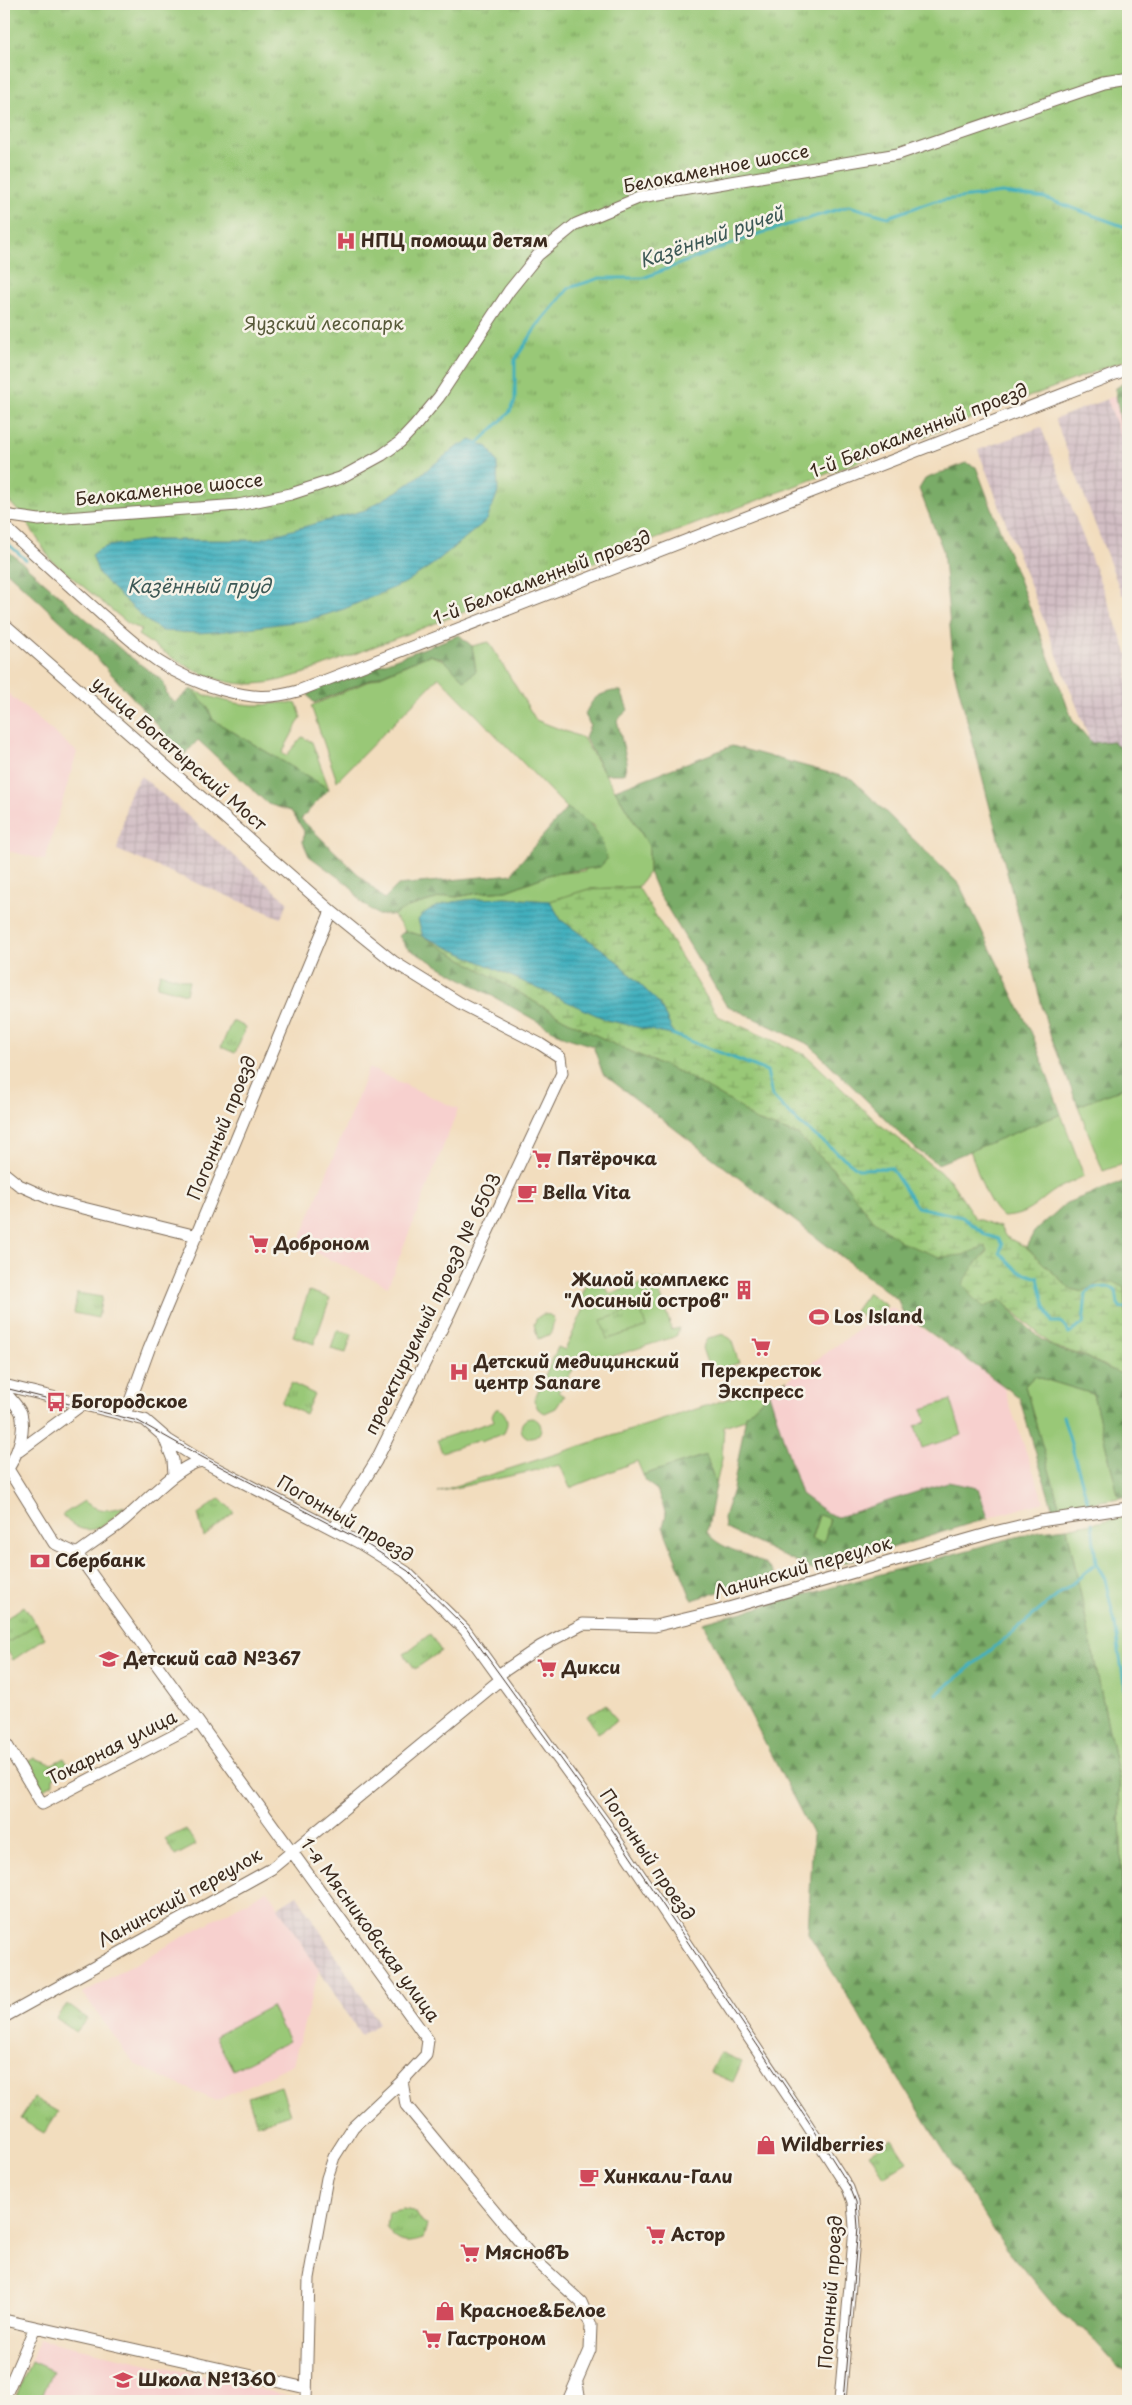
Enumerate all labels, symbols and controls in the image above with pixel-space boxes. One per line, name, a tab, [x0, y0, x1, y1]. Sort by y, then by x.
street label: Белокаменное шоссе	[620, 136, 811, 199]
water label: Казённый ручей	[635, 198, 788, 274]
place label: НПЦ помощи детям	[361, 226, 548, 253]
hospital icon: НПЦ помощи детям	[335, 230, 357, 252]
park label: Яузский лесопарк	[244, 309, 404, 336]
street label: 1-й Белокаменный проезд	[805, 375, 1032, 484]
street label: Белокаменное шоссе	[73, 465, 264, 512]
street label: 1-й Белокаменный проезд	[428, 522, 655, 631]
water label: Казённый пруд	[127, 571, 273, 599]
street label: улица Богатырский Мост	[87, 669, 274, 837]
street label: Погонный проезд	[179, 1051, 262, 1204]
place label: Пятёрочка	[557, 1144, 658, 1171]
supermarket icon: Пятёрочка	[531, 1148, 553, 1170]
street label: проектируемый проезд № 6503	[356, 1168, 507, 1439]
place label: Bella Vita	[542, 1178, 631, 1205]
cafe icon: Bella Vita	[516, 1182, 538, 1204]
place label: Доброном	[273, 1229, 370, 1256]
supermarket icon: Доброном	[248, 1233, 270, 1255]
place label: Жилой комплекс "Лосиный остров"	[564, 1265, 729, 1313]
building icon: Жилой комплекс "Лосиный остров"	[733, 1279, 755, 1301]
place label: Los Island	[834, 1302, 923, 1329]
sports icon: Los Island	[808, 1306, 830, 1328]
supermarket icon: Перекресток Экспресс	[750, 1336, 772, 1358]
place label: Детский медицинский центр Sanare	[473, 1347, 679, 1395]
place label: Перекресток Экспресс	[701, 1356, 822, 1404]
hospital icon: Детский медицинский центр Sanare	[448, 1361, 470, 1383]
place label: Богородское	[71, 1387, 188, 1414]
bus stop icon: Богородское	[45, 1391, 67, 1413]
street label: Погонный проезд	[272, 1468, 419, 1568]
street label: Ланинский переулок	[710, 1528, 895, 1605]
place label: Сбербанк	[55, 1546, 146, 1573]
bank icon: Сбербанк	[29, 1550, 51, 1572]
place label: Детский сад №367	[123, 1644, 302, 1671]
school or university icon: Детский сад №367	[98, 1648, 120, 1670]
place label: Дикси	[561, 1653, 620, 1680]
supermarket icon: Дикси	[536, 1657, 558, 1679]
street label: Токарная улица	[42, 1702, 182, 1791]
street label: Погонный проезд	[594, 1783, 702, 1925]
street label: 1-я Мясниковская улица	[295, 1831, 448, 2027]
street label: Ланинский переулок	[92, 1840, 267, 1953]
place label: Wildberries	[781, 2130, 884, 2157]
shop icon: Wildberries	[755, 2134, 777, 2156]
place label: Хинкали-Гали	[604, 2162, 733, 2189]
cafe icon: Хинкали-Гали	[578, 2166, 600, 2188]
street label: Погонный проезд	[811, 2214, 848, 2370]
place label: Астор	[670, 2220, 725, 2247]
supermarket icon: Астор	[645, 2224, 667, 2246]
place label: МясновЪ	[485, 2238, 569, 2265]
supermarket icon: МясновЪ	[459, 2242, 481, 2264]
place label: Красное&Белое	[460, 2296, 606, 2323]
shop icon: Красное&Белое	[434, 2300, 456, 2322]
place label: Гастроном	[447, 2324, 546, 2351]
supermarket icon: Гастроном	[421, 2328, 443, 2350]
place label: Школа №1360	[138, 2365, 276, 2392]
school or university icon: Школа №1360	[112, 2369, 134, 2391]

